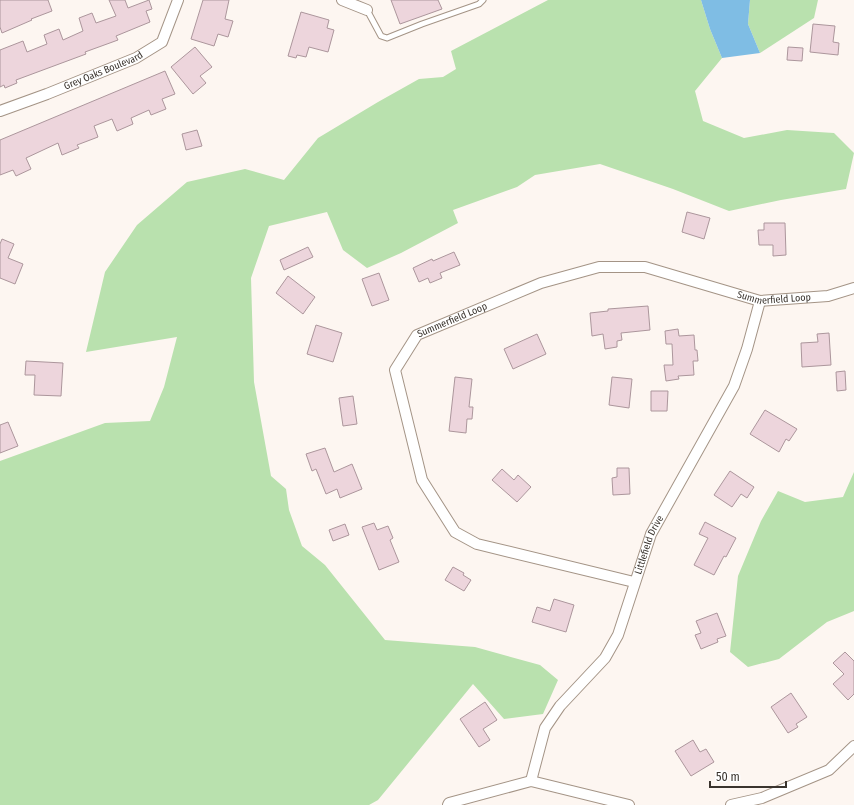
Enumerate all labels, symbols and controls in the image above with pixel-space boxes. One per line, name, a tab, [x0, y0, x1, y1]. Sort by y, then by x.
street label: Grey Oaks Boulevard	[62, 49, 145, 92]
street label: Summerfield Loop	[736, 289, 811, 307]
street label: Summerfield Loop	[415, 300, 489, 340]
street label: Littlefield Drive	[632, 513, 666, 576]
scale bar	[710, 763, 786, 789]
text: 50 m	[716, 770, 740, 784]

